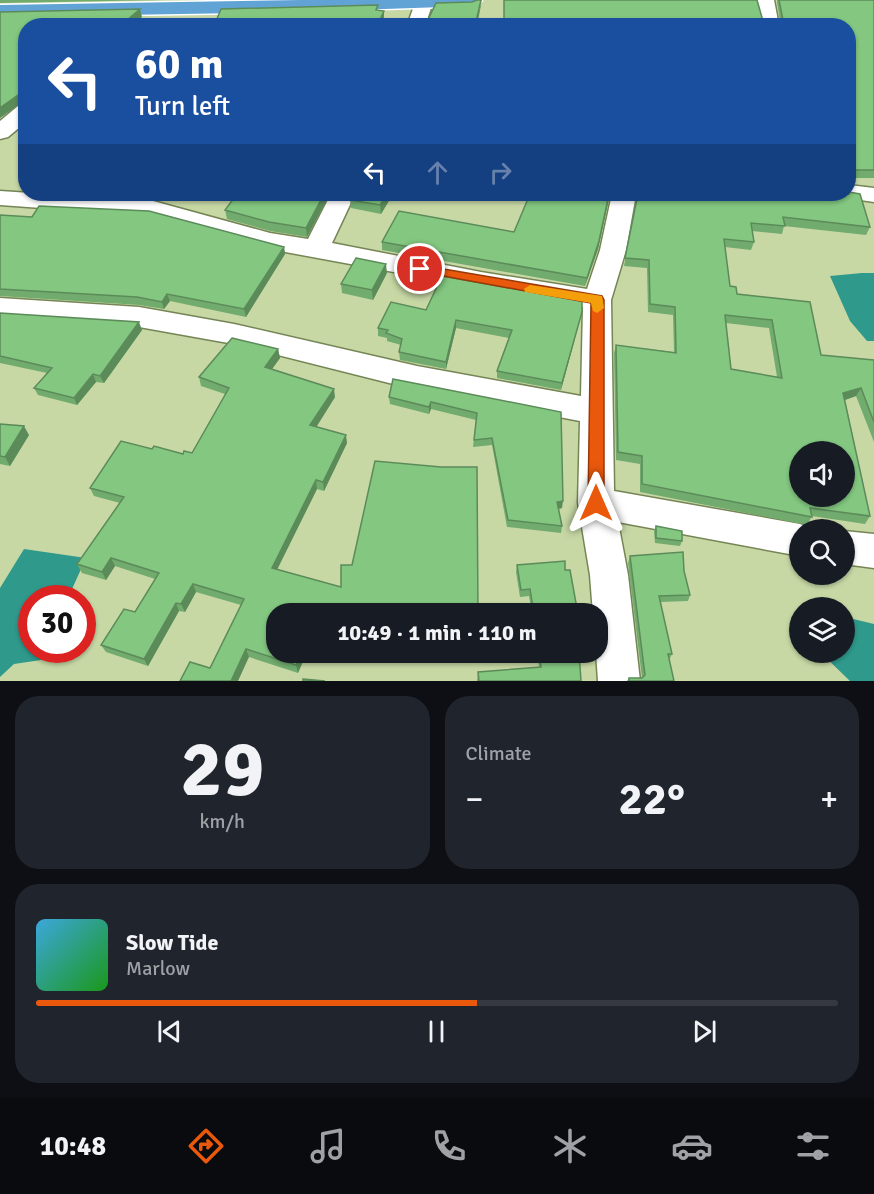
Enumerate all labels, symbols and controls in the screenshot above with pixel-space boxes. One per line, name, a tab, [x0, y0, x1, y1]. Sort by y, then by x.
text: 60 m	[135, 39, 224, 90]
icon: left	[36, 42, 114, 120]
text: Turn left	[135, 90, 230, 123]
icon: left	[358, 156, 391, 189]
icon: ahead	[421, 156, 454, 189]
icon: right	[484, 156, 517, 189]
pin	[394, 243, 445, 294]
icon: arrive	[403, 252, 436, 285]
map controls	[789, 441, 855, 663]
button: sound	[789, 441, 855, 507]
position arrow	[564, 471, 628, 535]
button: search	[789, 519, 855, 585]
speed limit sign: 30	[18, 585, 96, 663]
button: layers	[789, 597, 855, 663]
text: 10:49 · 1 min · 110 m	[337, 619, 537, 646]
text: 29	[180, 722, 264, 818]
text: Climate	[466, 741, 531, 766]
text: 22°	[618, 772, 685, 827]
text: −	[466, 779, 483, 820]
text: +	[820, 779, 838, 820]
text: km/h	[200, 809, 245, 834]
text: Slow Tide	[126, 929, 218, 956]
text: Marlow	[126, 956, 190, 981]
icon: previous	[153, 1015, 186, 1048]
icon: pause	[420, 1015, 453, 1048]
icon: next	[688, 1015, 721, 1048]
icon: directions	[185, 1125, 227, 1167]
icon: music	[307, 1125, 349, 1167]
icon: phone	[428, 1125, 470, 1167]
icon: climate	[549, 1125, 591, 1167]
icon: car	[671, 1125, 713, 1167]
icon: filters	[792, 1125, 834, 1167]
text: 10:48	[40, 1130, 106, 1163]

